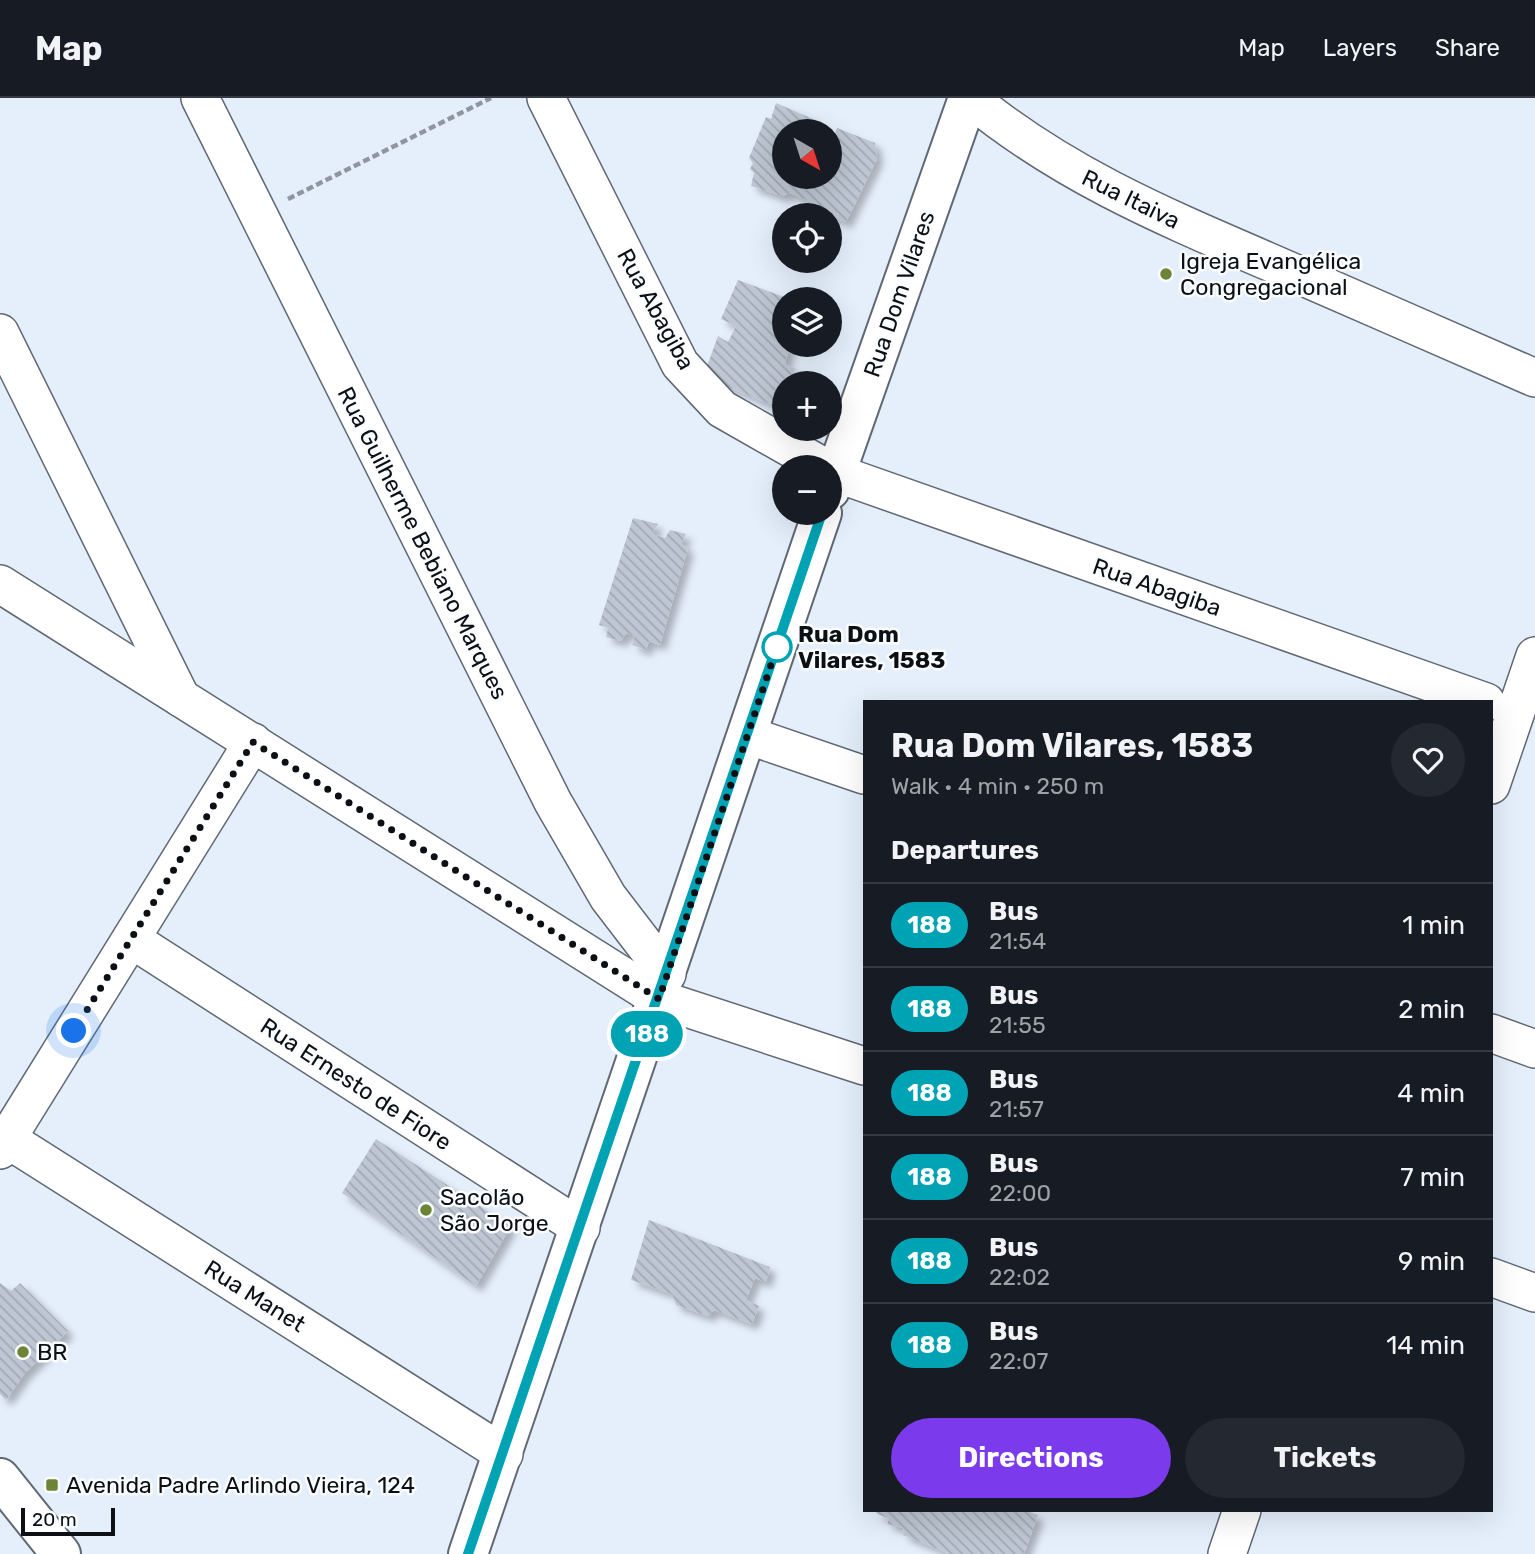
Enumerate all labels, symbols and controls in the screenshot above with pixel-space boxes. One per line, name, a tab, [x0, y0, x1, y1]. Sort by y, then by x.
text: Map	[35, 29, 103, 68]
text: Map	[1238, 34, 1285, 62]
text: Layers	[1323, 34, 1397, 62]
text: Share	[1435, 34, 1500, 62]
north arrow	[772, 119, 842, 189]
map controls	[772, 119, 842, 525]
street label: Rua Itaiva	[1077, 163, 1185, 235]
button: locate	[772, 203, 842, 273]
street label: Rua Dom Vilares	[857, 207, 941, 381]
street label: Rua Abagiba	[611, 244, 701, 374]
place label: Igreja Evangélica Congregacional	[1180, 247, 1361, 301]
marker: Igreja Evangélica Congregacional	[1158, 266, 1174, 282]
button: layers	[772, 287, 842, 357]
button: +	[772, 371, 842, 441]
street label: Rua Guilherme Bebiano Marques	[332, 382, 514, 704]
button: −	[772, 455, 842, 525]
street label: Rua Abagiba	[1089, 552, 1225, 622]
place label: Rua Dom Vilares, 1583	[798, 620, 945, 674]
marker: Rua Dom Vilares, 1583	[762, 632, 792, 662]
button: heart	[1391, 723, 1465, 797]
text: Rua Dom Vilares, 1583	[891, 726, 1253, 765]
text: Walk · 4 min · 250 m	[891, 772, 1104, 800]
text: Departures	[891, 835, 1039, 866]
text: Bus	[989, 896, 1038, 927]
text: 1 min	[1402, 910, 1465, 941]
text: 188	[907, 911, 952, 939]
text: 21:54	[989, 927, 1046, 955]
text: Bus	[989, 980, 1038, 1011]
text: 2 min	[1398, 994, 1465, 1025]
text: 188	[907, 995, 952, 1023]
line badge: 188	[607, 1011, 687, 1057]
text: 21:55	[989, 1011, 1046, 1039]
street label: Rua Ernesto de Fiore	[255, 1012, 457, 1156]
your location	[56, 1013, 91, 1048]
text: 188	[625, 1020, 669, 1048]
text: Bus	[989, 1064, 1038, 1095]
text: 4 min	[1397, 1078, 1465, 1109]
text: 188	[907, 1079, 952, 1107]
text: 21:57	[989, 1095, 1044, 1123]
text: Bus	[989, 1148, 1038, 1179]
text: 7 min	[1400, 1162, 1465, 1193]
text: 188	[907, 1163, 952, 1191]
text: 22:00	[989, 1179, 1051, 1207]
place label: Sacolão São Jorge	[440, 1183, 549, 1237]
marker: Sacolão São Jorge	[418, 1202, 434, 1218]
text: Bus	[989, 1232, 1038, 1263]
text: 9 min	[1398, 1246, 1465, 1277]
text: 188	[907, 1247, 952, 1275]
street label: Rua Manet	[199, 1254, 311, 1338]
text: 22:02	[989, 1263, 1050, 1291]
text: Bus	[989, 1316, 1038, 1347]
text: 14 min	[1386, 1330, 1465, 1361]
text: 188	[907, 1331, 952, 1359]
place label: BR	[37, 1338, 67, 1366]
marker: BR	[15, 1344, 31, 1360]
text: 22:07	[989, 1347, 1048, 1375]
button: Directions	[891, 1418, 1171, 1498]
button: Tickets	[1185, 1418, 1465, 1498]
place label: Avenida Padre Arlindo Vieira, 124	[66, 1471, 415, 1499]
marker: Avenida Padre Arlindo Vieira, 124	[44, 1477, 60, 1493]
scale bar	[21, 1505, 116, 1537]
text: 20 m	[32, 1508, 77, 1531]

